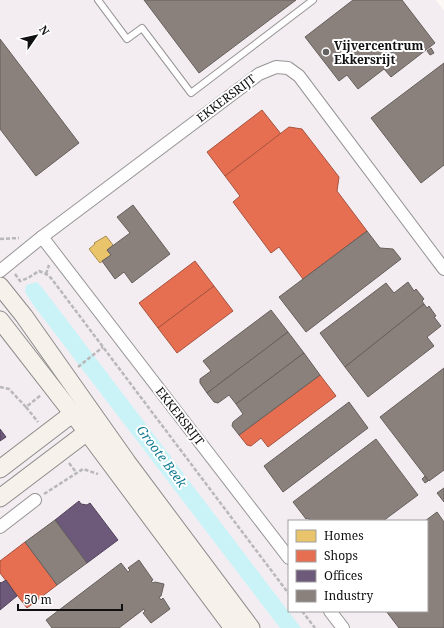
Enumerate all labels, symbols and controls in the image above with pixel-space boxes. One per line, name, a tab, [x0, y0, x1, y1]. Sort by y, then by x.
north arrow	[16, 16, 56, 56]
text: N	[36, 22, 54, 38]
place label: Vijvercentrum Ekkersrijt	[334, 37, 423, 68]
marker: Vijvercentrum Ekkersrijt	[321, 47, 331, 57]
street label: EKKERSRIJT	[193, 70, 260, 126]
street label: EKKERSRIJT	[152, 383, 209, 449]
water label: Groote Beek	[133, 421, 192, 491]
legend	[288, 520, 428, 612]
text: Homes	[324, 527, 364, 544]
text: Shops	[324, 547, 358, 564]
text: Offices	[324, 567, 363, 584]
scale bar	[18, 586, 122, 612]
text: Industry	[324, 587, 373, 604]
text: 50 m	[24, 591, 52, 608]

